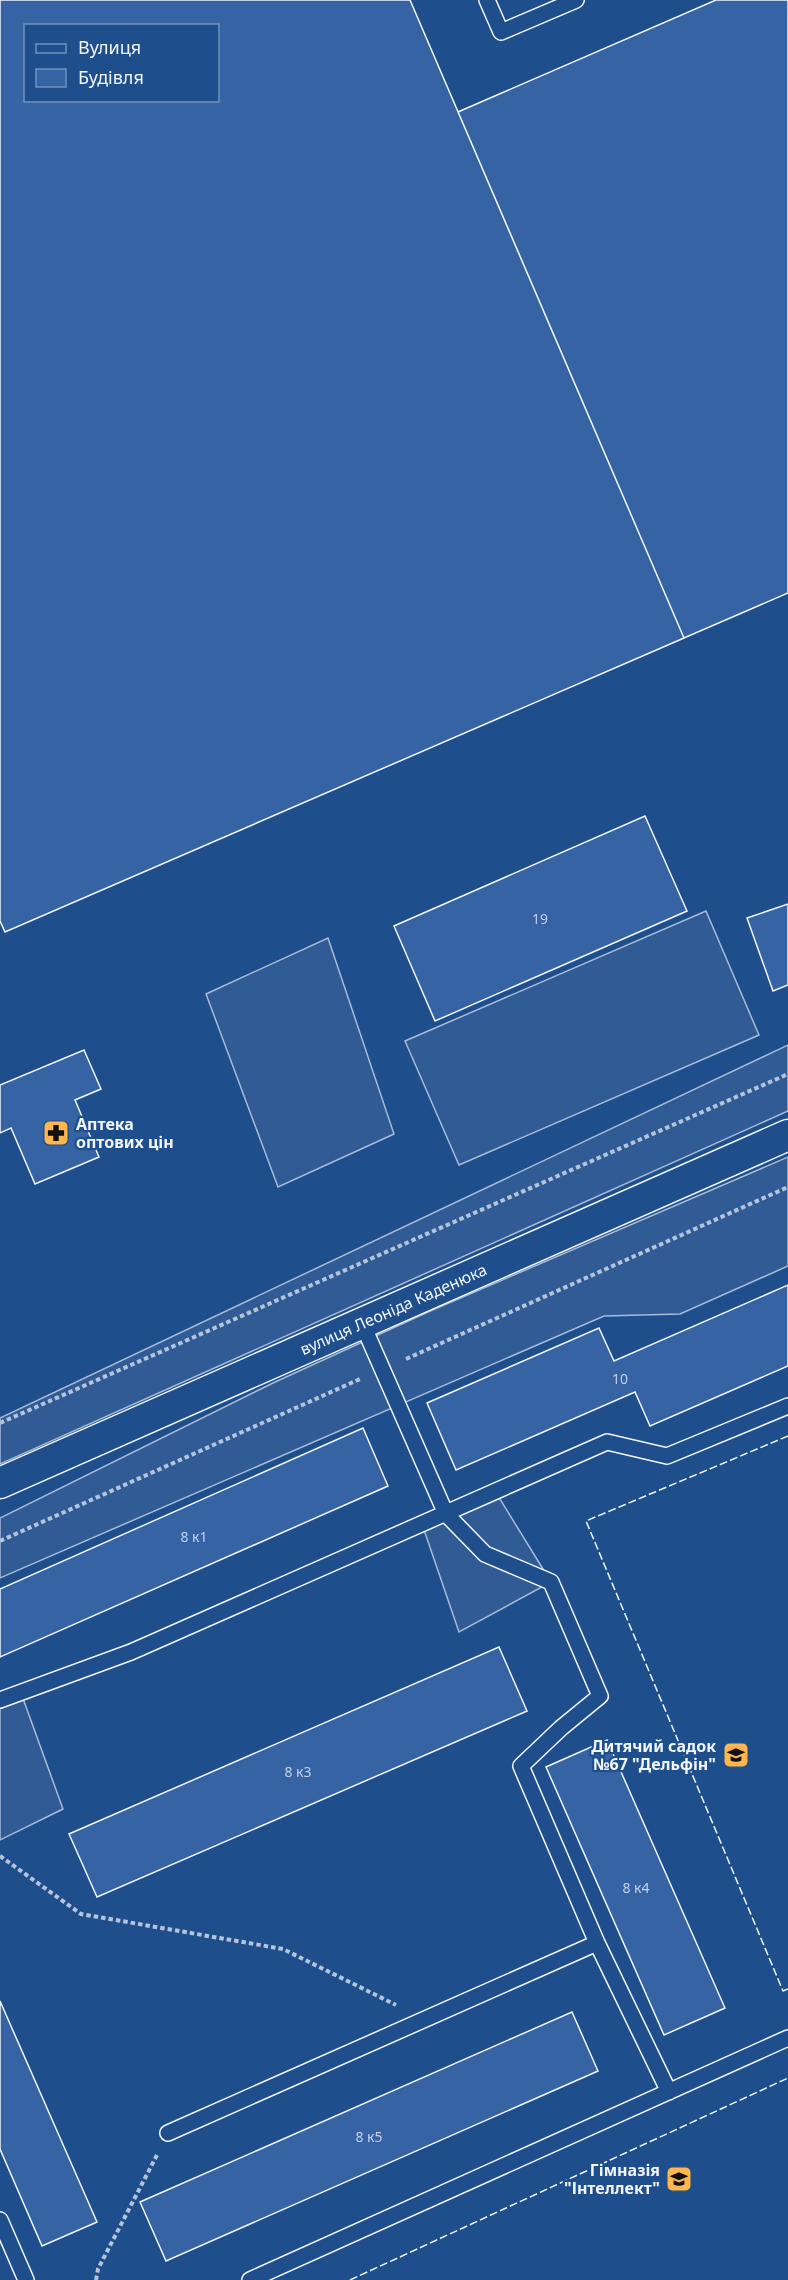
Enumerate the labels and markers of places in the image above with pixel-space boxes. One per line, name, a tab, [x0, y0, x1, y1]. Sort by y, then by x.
place label: Аптека оптових цін	[76, 1113, 174, 1153]
pharmacy icon: Аптека оптових цін	[41, 1118, 71, 1148]
place label: Дитячий садок №67 "Дельфін"	[591, 1735, 716, 1775]
school or university icon: Дитячий садок №67 "Дельфін"	[721, 1740, 751, 1770]
place label: Гімназія "Інтеллект"	[564, 2159, 660, 2199]
school or university icon: Гімназія "Інтеллект"	[664, 2164, 694, 2194]

